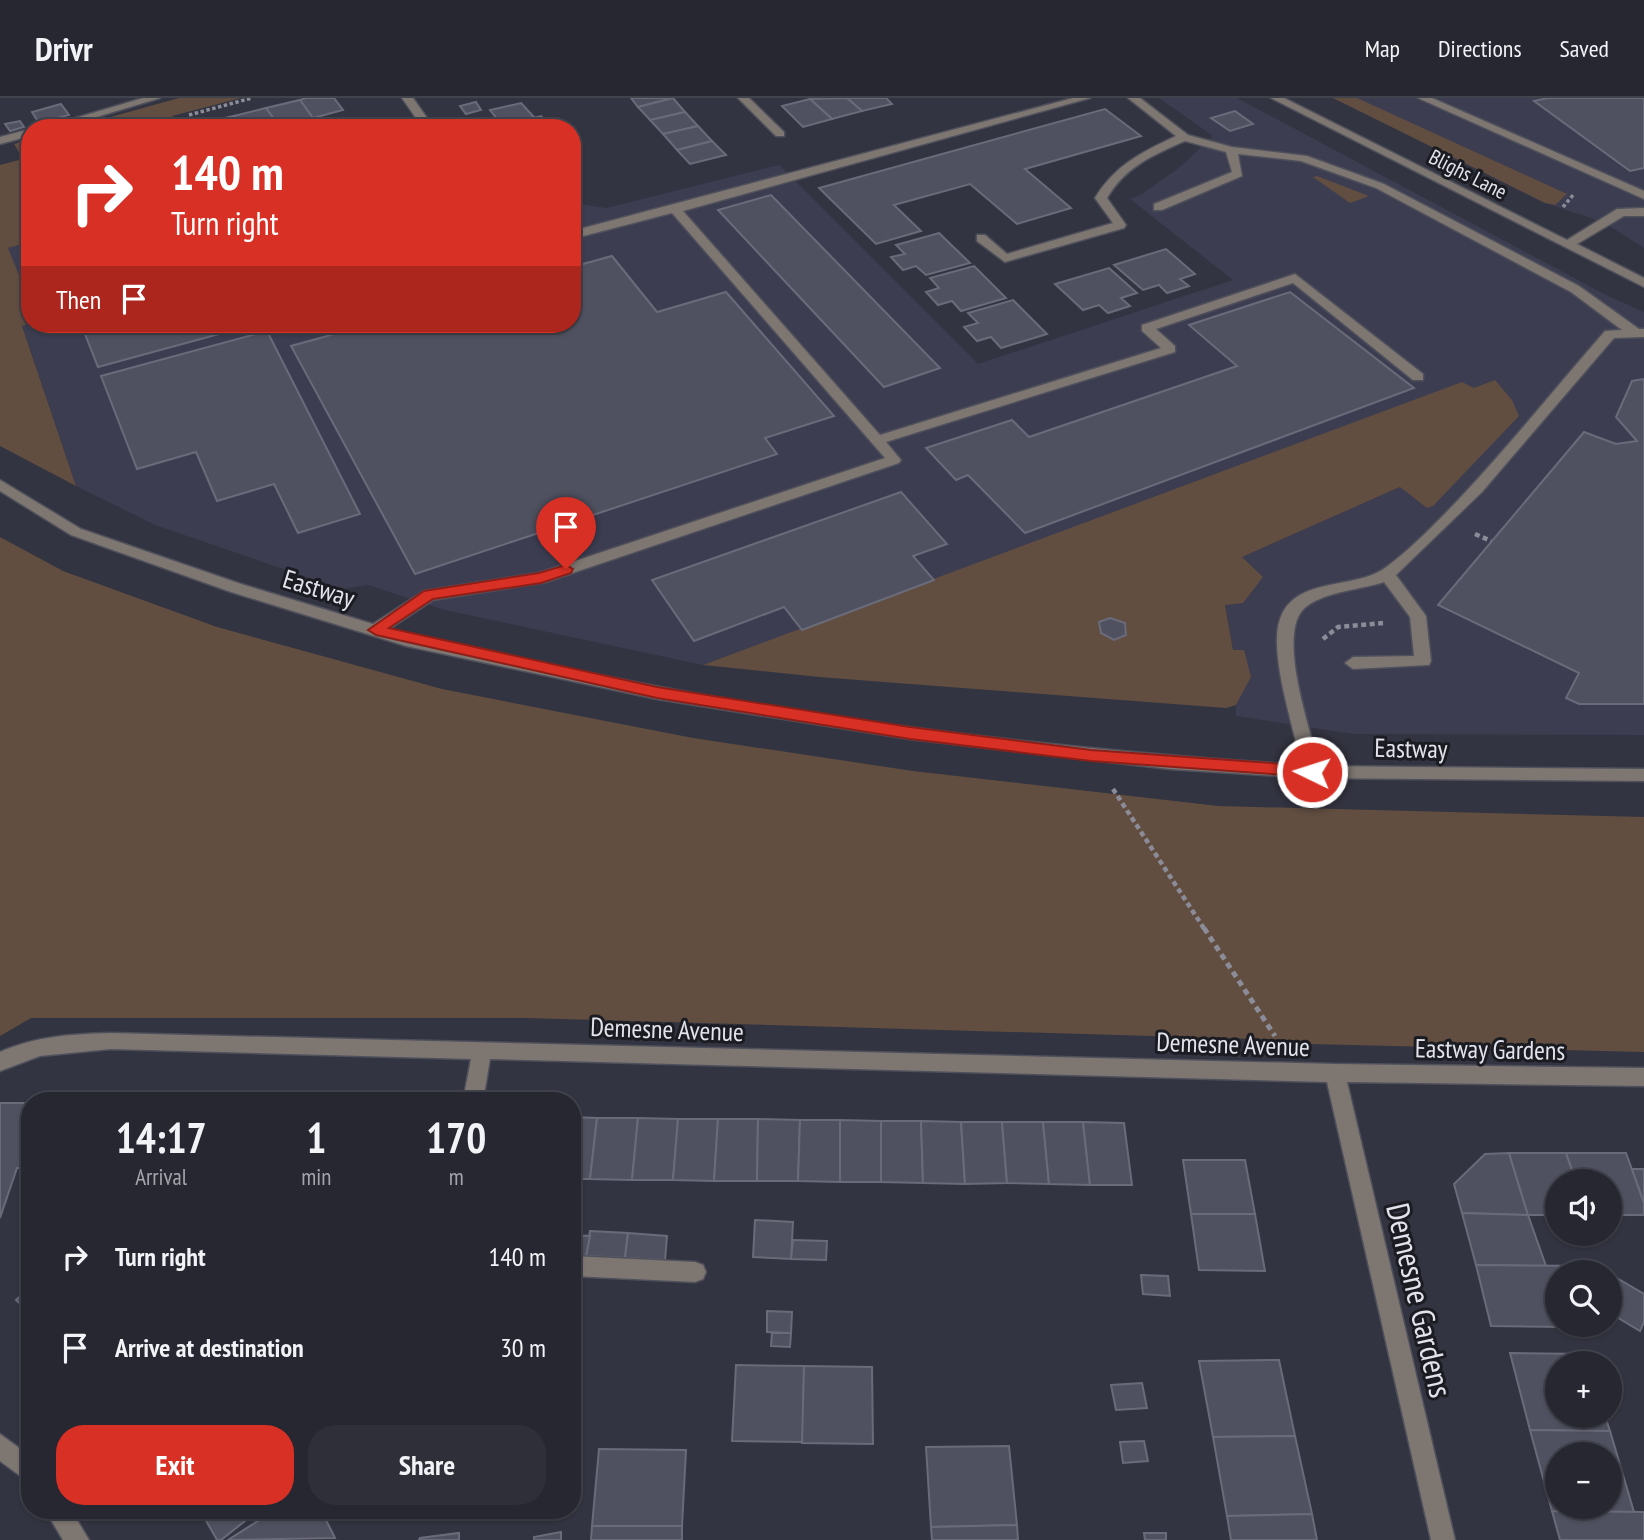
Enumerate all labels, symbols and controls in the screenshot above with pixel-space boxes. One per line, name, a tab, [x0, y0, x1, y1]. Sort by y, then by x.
text: Drivr	[35, 27, 93, 70]
text: Map	[1365, 33, 1400, 64]
text: Directions	[1438, 33, 1522, 64]
text: Saved	[1560, 33, 1609, 64]
text: 140 m	[171, 140, 284, 204]
street label: Blighs Lane	[1424, 143, 1512, 205]
icon: right	[56, 147, 147, 238]
text: Turn right	[171, 202, 279, 244]
icon: arrive	[115, 280, 153, 318]
text: Then	[56, 283, 101, 316]
pin	[536, 497, 596, 569]
icon: arrive	[547, 508, 585, 546]
street label: Eastway	[279, 562, 359, 615]
street label: Eastway	[1374, 731, 1448, 765]
position arrow	[1275, 735, 1349, 809]
street label: Demesne Avenue	[590, 1010, 744, 1048]
street label: Demesne Avenue	[1156, 1025, 1310, 1063]
street label: Eastway Gardens	[1415, 1031, 1565, 1067]
text: 14:17	[116, 1110, 207, 1165]
text: 1	[306, 1110, 326, 1165]
text: 170	[426, 1110, 486, 1165]
text: Arrival	[135, 1162, 187, 1191]
text: min	[301, 1162, 331, 1191]
text: m	[449, 1162, 464, 1191]
map controls	[1545, 1169, 1622, 1519]
button: sound	[1545, 1169, 1622, 1246]
street label: Demesne Gardens	[1377, 1199, 1463, 1401]
icon: right	[56, 1238, 94, 1276]
text: Turn right	[115, 1240, 206, 1273]
text: 140 m	[488, 1240, 546, 1273]
button: search	[1545, 1260, 1622, 1337]
icon: arrive	[56, 1329, 94, 1367]
text: Arrive at destination	[115, 1331, 304, 1364]
text: 30 m	[500, 1331, 546, 1364]
button: +	[1545, 1351, 1622, 1428]
button: Exit	[56, 1425, 294, 1505]
button: Share	[308, 1425, 546, 1505]
button: −	[1545, 1442, 1622, 1519]

